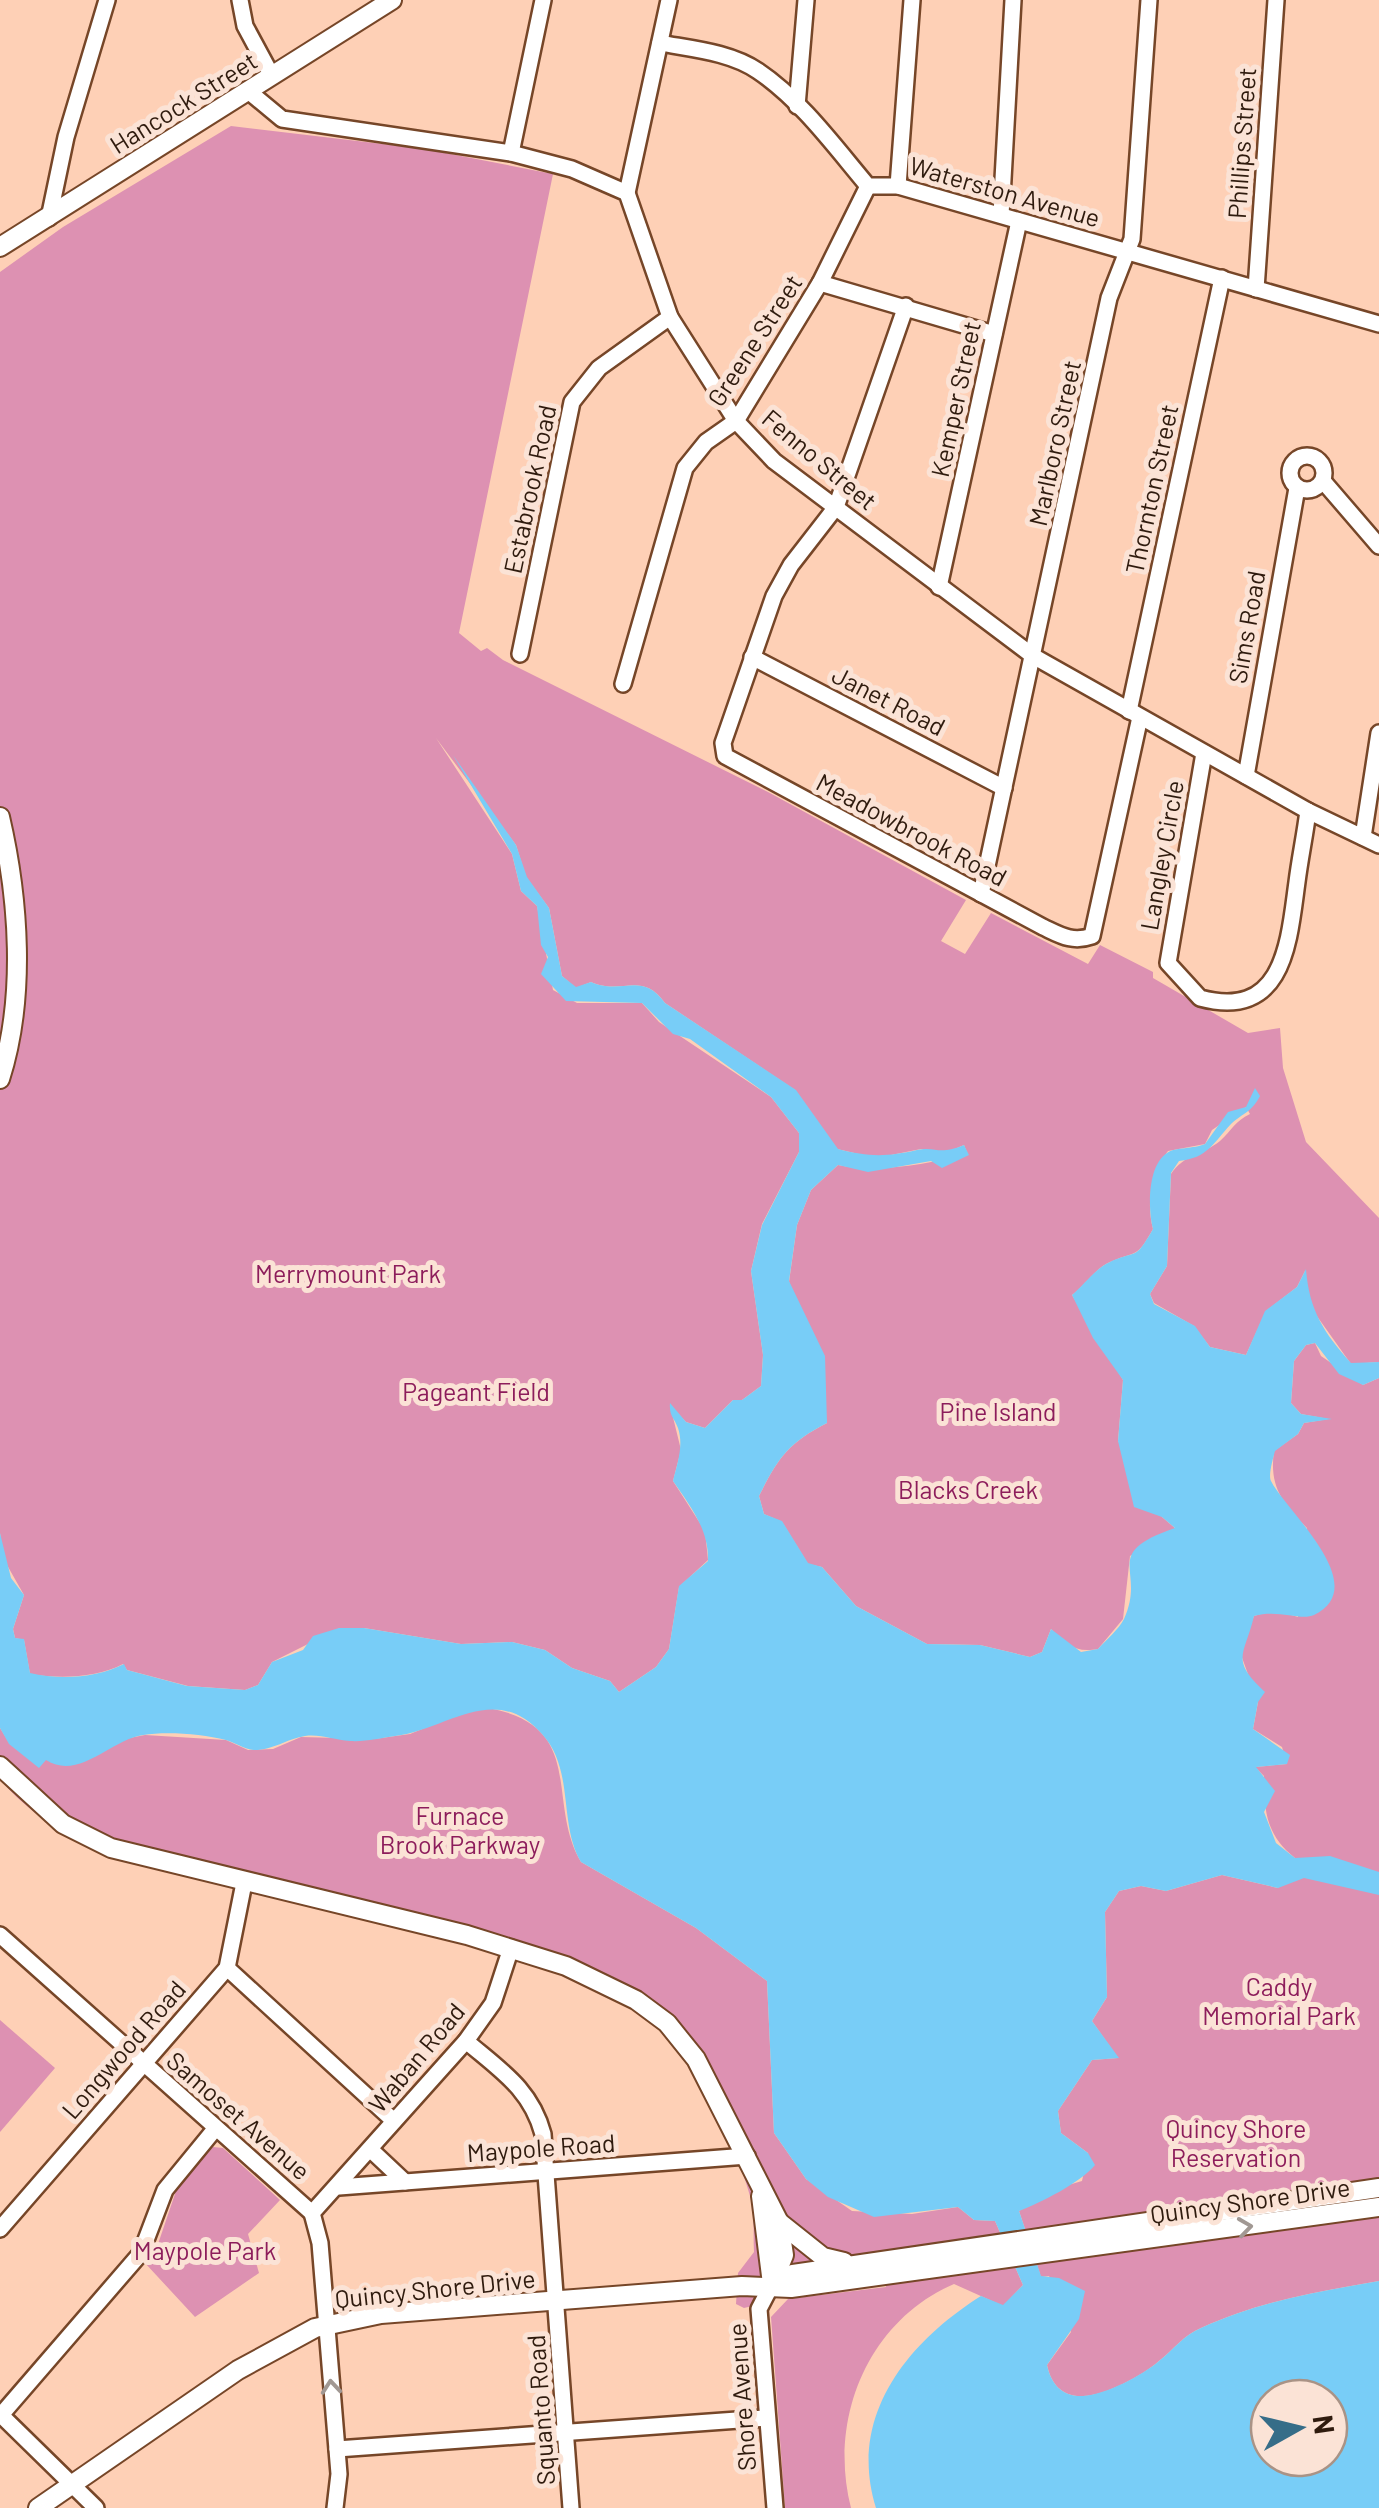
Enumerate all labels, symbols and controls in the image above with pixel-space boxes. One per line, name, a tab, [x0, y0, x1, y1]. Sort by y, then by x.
street label: Hancock Street	[104, 45, 262, 159]
street label: Phillips Street	[1221, 66, 1261, 220]
street label: Waterston Avenue	[906, 149, 1104, 233]
street label: Greene Street	[700, 269, 808, 411]
street label: Kemper Street	[924, 319, 986, 479]
street label: Marlboro Street	[1022, 357, 1086, 529]
street label: Thornton Street	[1118, 401, 1184, 577]
street label: Estabrook Road	[496, 402, 562, 576]
street label: Fenno Street	[757, 402, 883, 516]
street label: Sims Road	[1221, 568, 1271, 686]
street label: Janet Road	[827, 659, 951, 741]
street label: Meadowbrook Road	[812, 766, 1012, 892]
street label: Langley Circle	[1133, 778, 1189, 932]
park label: Merrymount Park	[255, 1258, 441, 1288]
park label: Pageant Field	[402, 1376, 550, 1406]
park label: Pine Island	[940, 1396, 1056, 1426]
park label: Blacks Creek	[898, 1474, 1038, 1504]
park label: Furnace Brook Parkway	[380, 1800, 540, 1859]
park label: Caddy Memorial Park	[1202, 1971, 1356, 2030]
street label: Longwood Road	[55, 1974, 191, 2124]
street label: Waban Road	[362, 1996, 470, 2118]
street label: Samoset Avenue	[161, 2045, 317, 2185]
park label: Quincy Shore Reservation	[1166, 2113, 1306, 2172]
street label: Maypole Road	[466, 2127, 616, 2167]
street label: Quincy Shore Drive	[1148, 2171, 1352, 2229]
one-way arrow	[1237, 2218, 1253, 2239]
park label: Maypole Park	[134, 2235, 276, 2265]
street label: Quincy Shore Drive	[333, 2263, 537, 2313]
street label: Shore Avenue	[721, 2322, 761, 2472]
street label: Squanto Road	[520, 2334, 560, 2486]
north arrow	[1249, 2378, 1349, 2478]
one-way arrow	[321, 2379, 343, 2395]
text: N	[1307, 2413, 1343, 2436]

